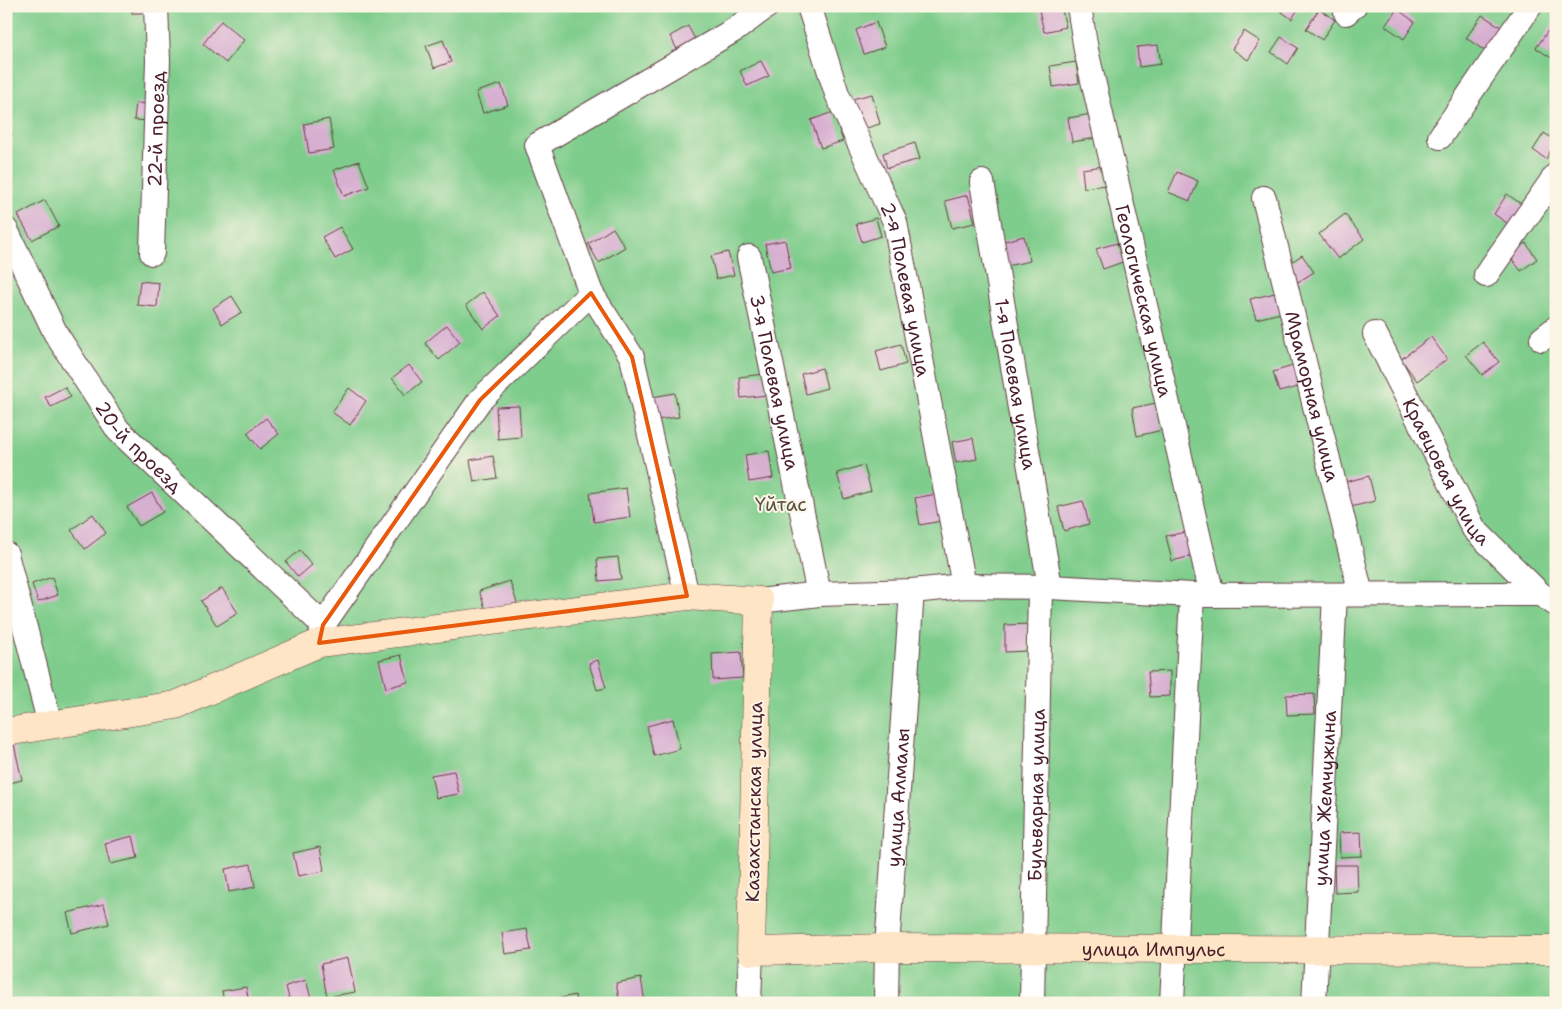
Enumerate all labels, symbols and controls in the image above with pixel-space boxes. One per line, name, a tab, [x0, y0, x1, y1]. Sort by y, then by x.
street label: 22-й проезд	[142, 71, 170, 187]
street label: 2-я Полевая улица	[875, 198, 937, 379]
street label: Геологическая улица	[1110, 202, 1178, 400]
street label: 3-я Полевая улица	[745, 292, 806, 473]
street label: 1-я Полевая улица	[989, 297, 1043, 472]
street label: Мраморная улица	[1280, 308, 1346, 484]
street label: Кравцовая улица	[1397, 394, 1496, 551]
street label: 20-й проезд	[90, 396, 188, 498]
park label: Үйтас	[755, 492, 807, 517]
street label: Казахстанская улица	[740, 701, 768, 903]
street label: Бульварная улица	[1022, 708, 1050, 882]
street label: улица Жемчужина	[1308, 709, 1342, 887]
street label: улица Алмалы	[880, 727, 915, 868]
street label: улица Импульс	[1082, 936, 1226, 962]

